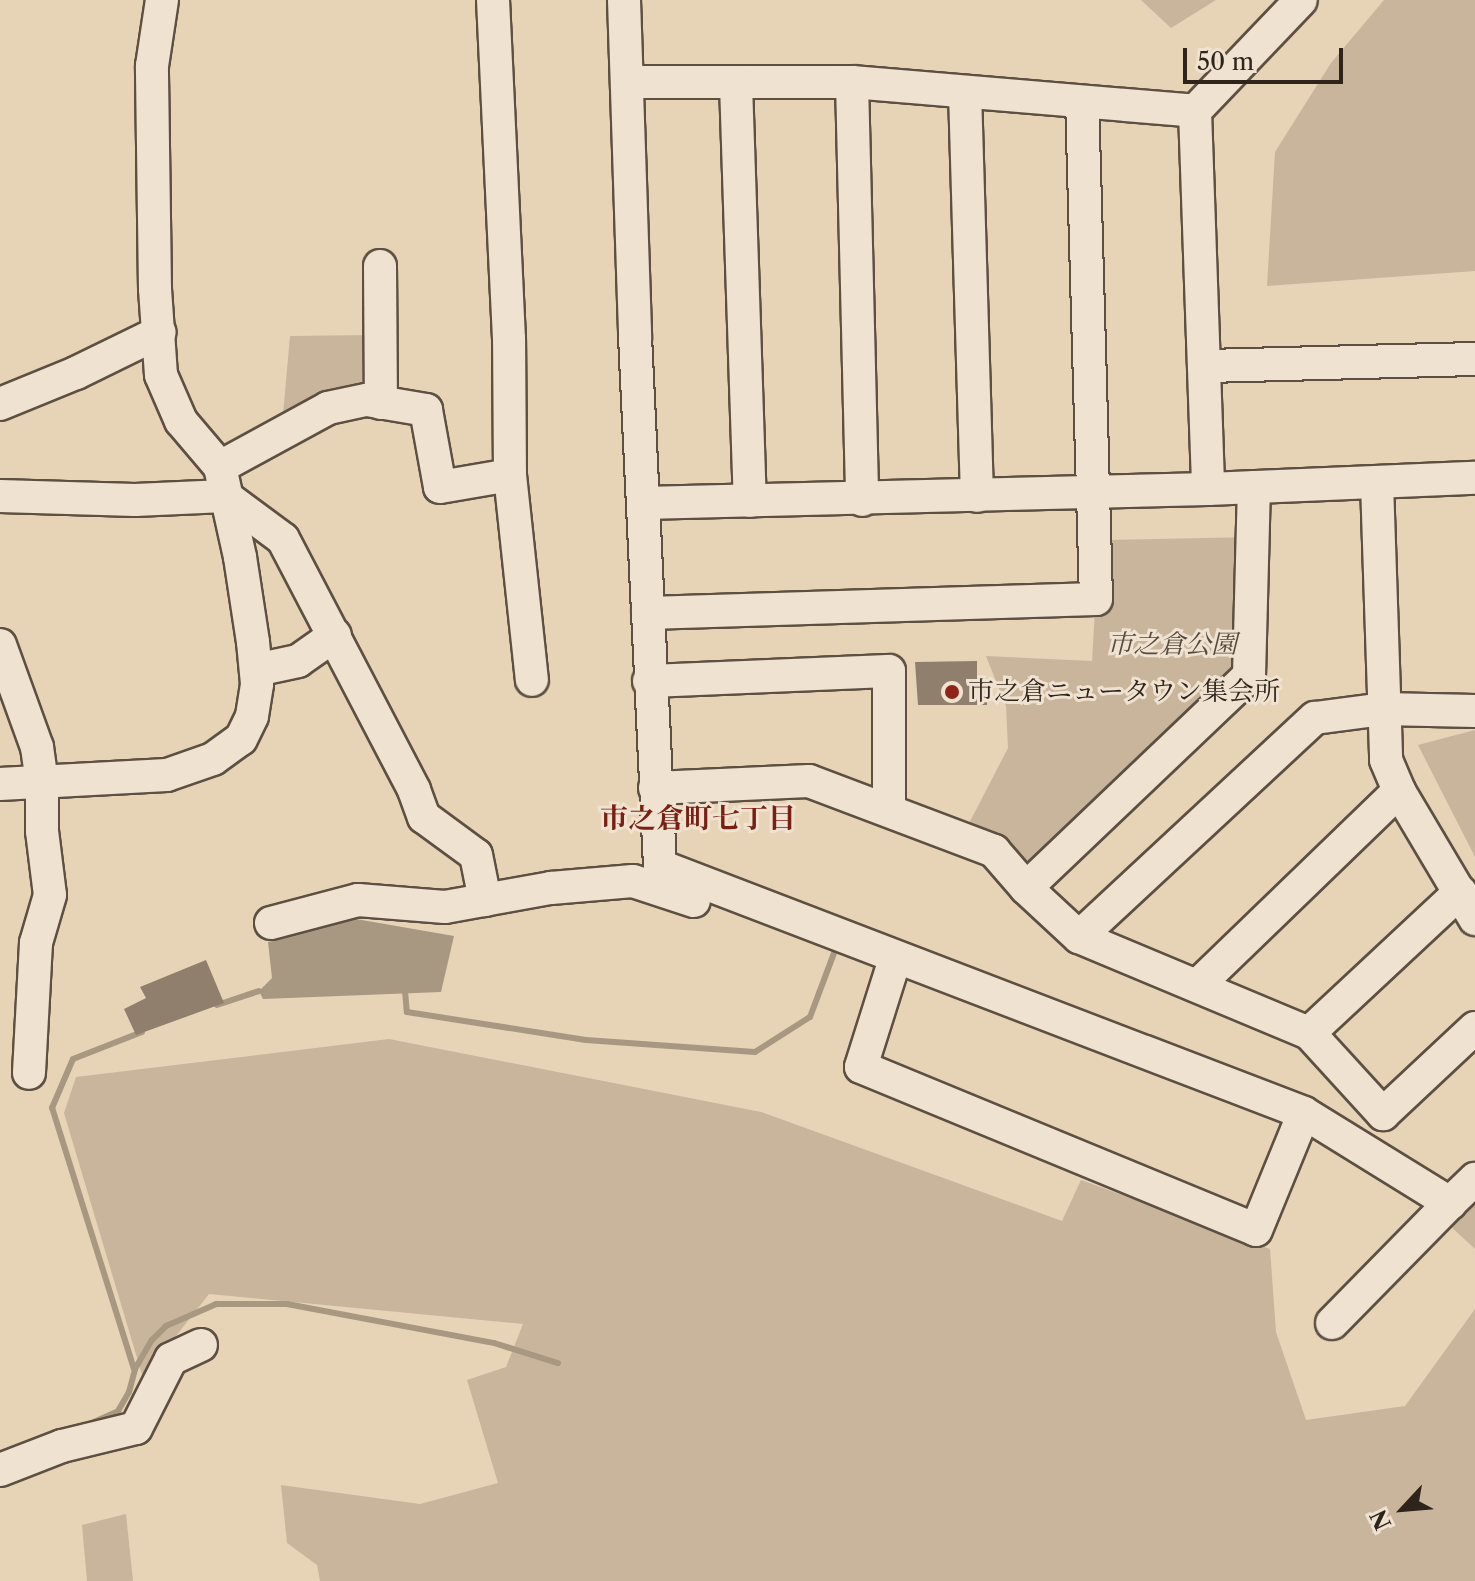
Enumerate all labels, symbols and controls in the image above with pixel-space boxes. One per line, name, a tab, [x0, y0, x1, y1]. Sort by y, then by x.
scale bar	[1187, 32, 1347, 82]
text: 50 m	[1197, 47, 1254, 76]
park label: 市之倉公園	[1107, 629, 1237, 661]
place label: 市之倉ニュータウン集会所	[968, 676, 1280, 708]
marker: 市之倉ニュータウン集会所	[943, 683, 961, 701]
district label: 市之倉町七丁目	[600, 801, 796, 835]
north arrow	[1363, 1469, 1443, 1549]
text: N	[1365, 1505, 1397, 1534]

